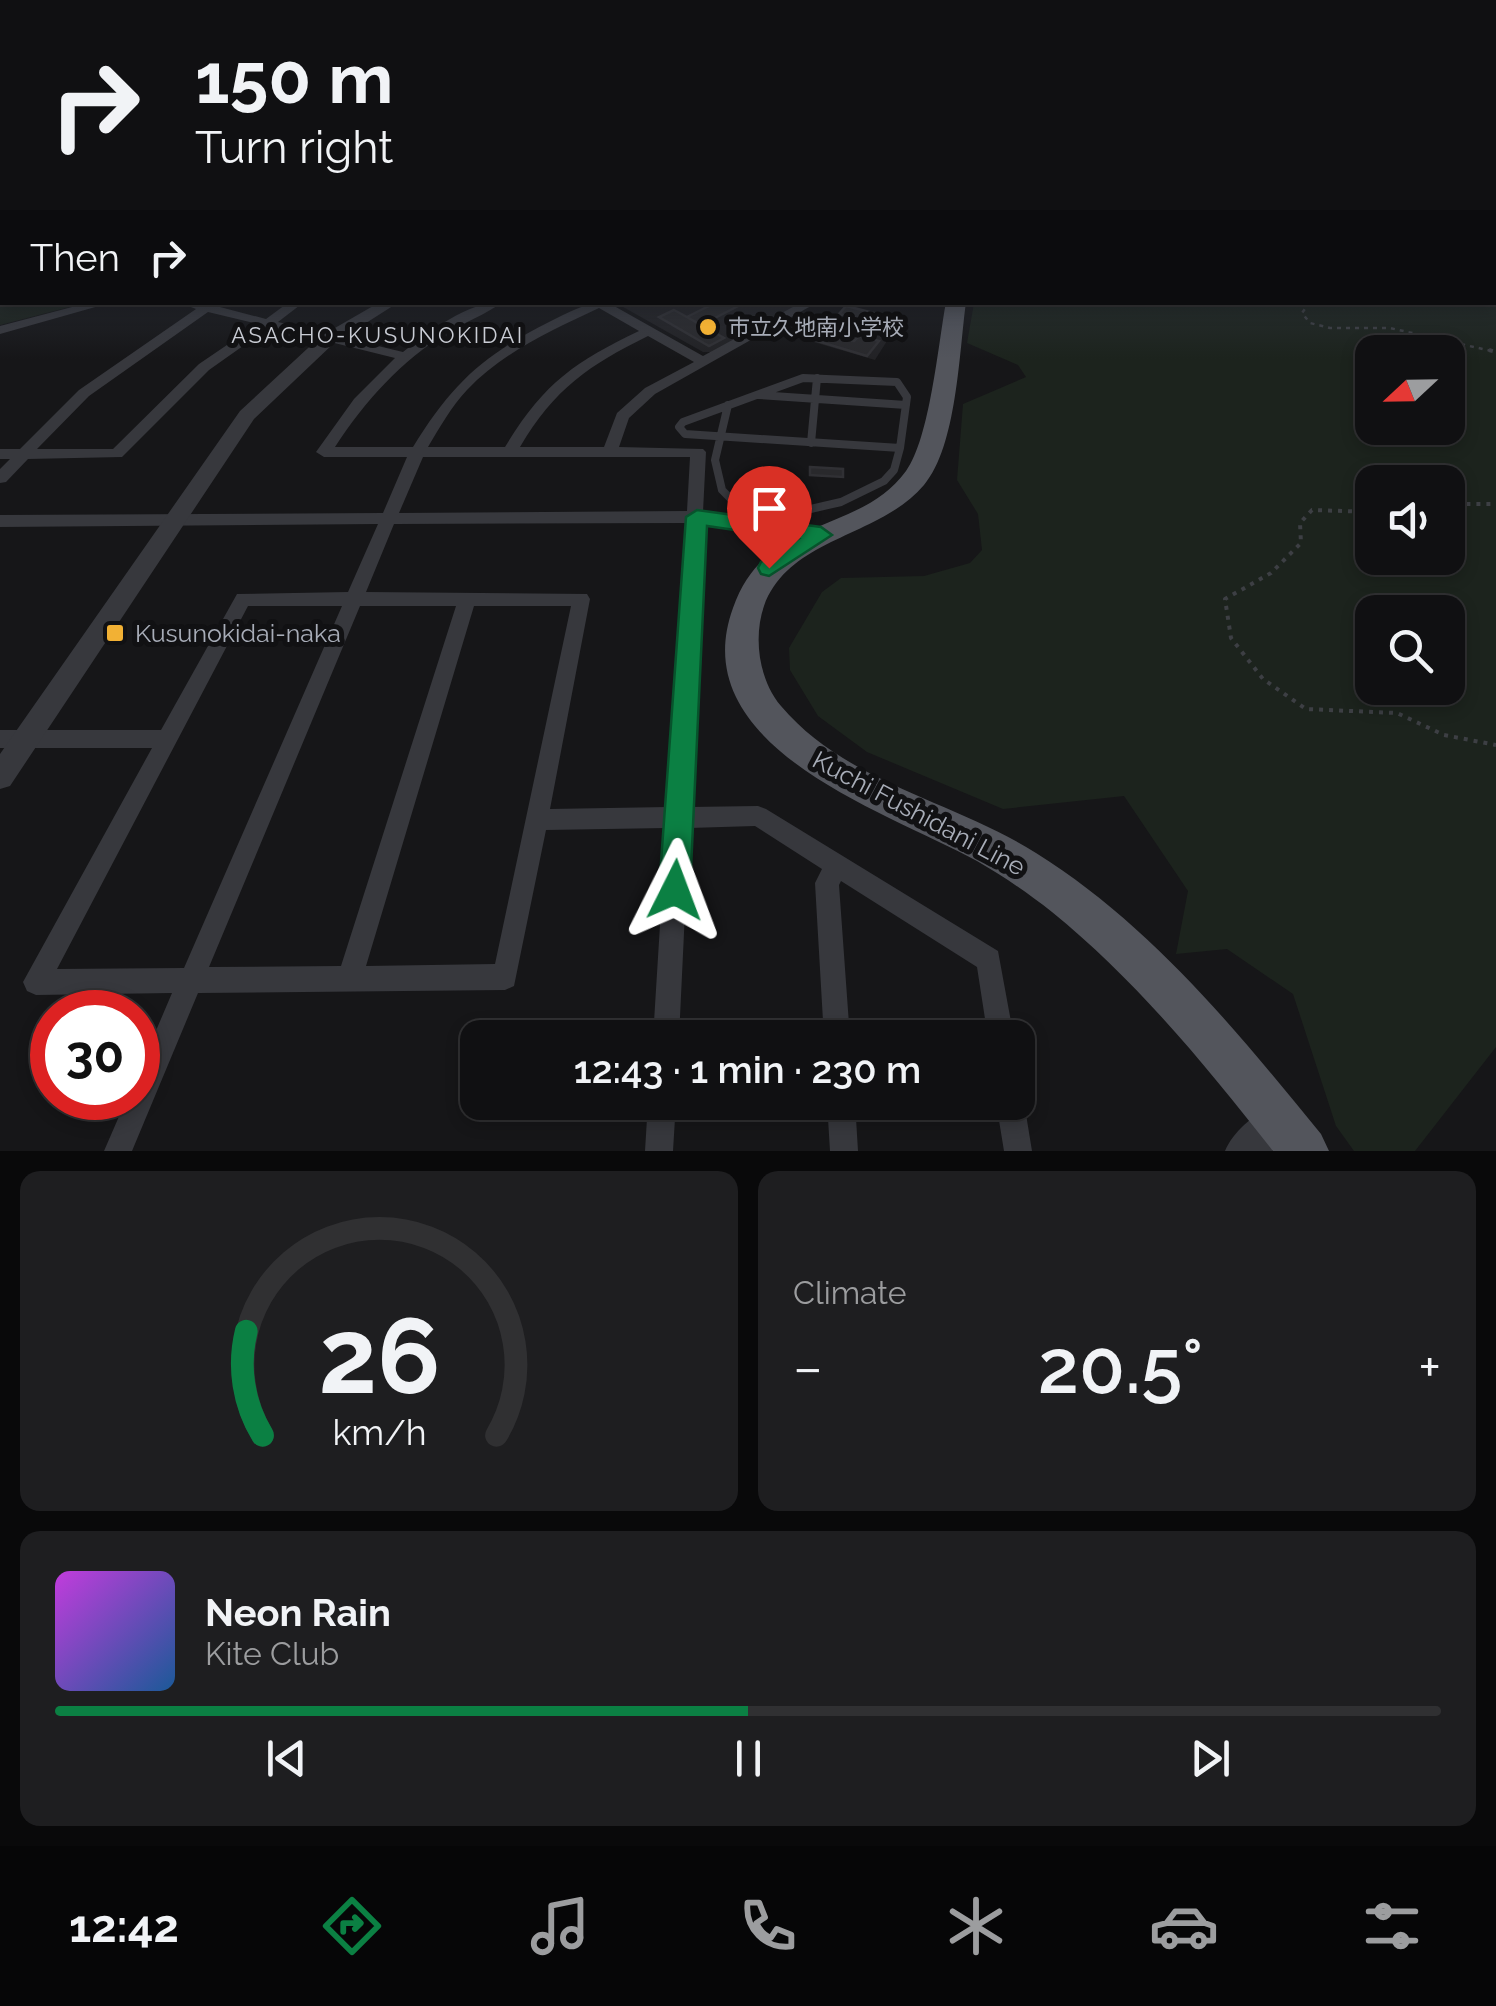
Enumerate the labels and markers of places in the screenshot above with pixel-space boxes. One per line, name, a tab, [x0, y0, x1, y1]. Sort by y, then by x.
place label: 市立久地南小学校	[728, 314, 904, 340]
marker: 市立久地南小学校	[697, 316, 719, 338]
pin	[727, 466, 812, 569]
place label: Kusunokidai-naka	[135, 618, 341, 648]
marker: Kusunokidai-naka	[104, 622, 126, 644]

